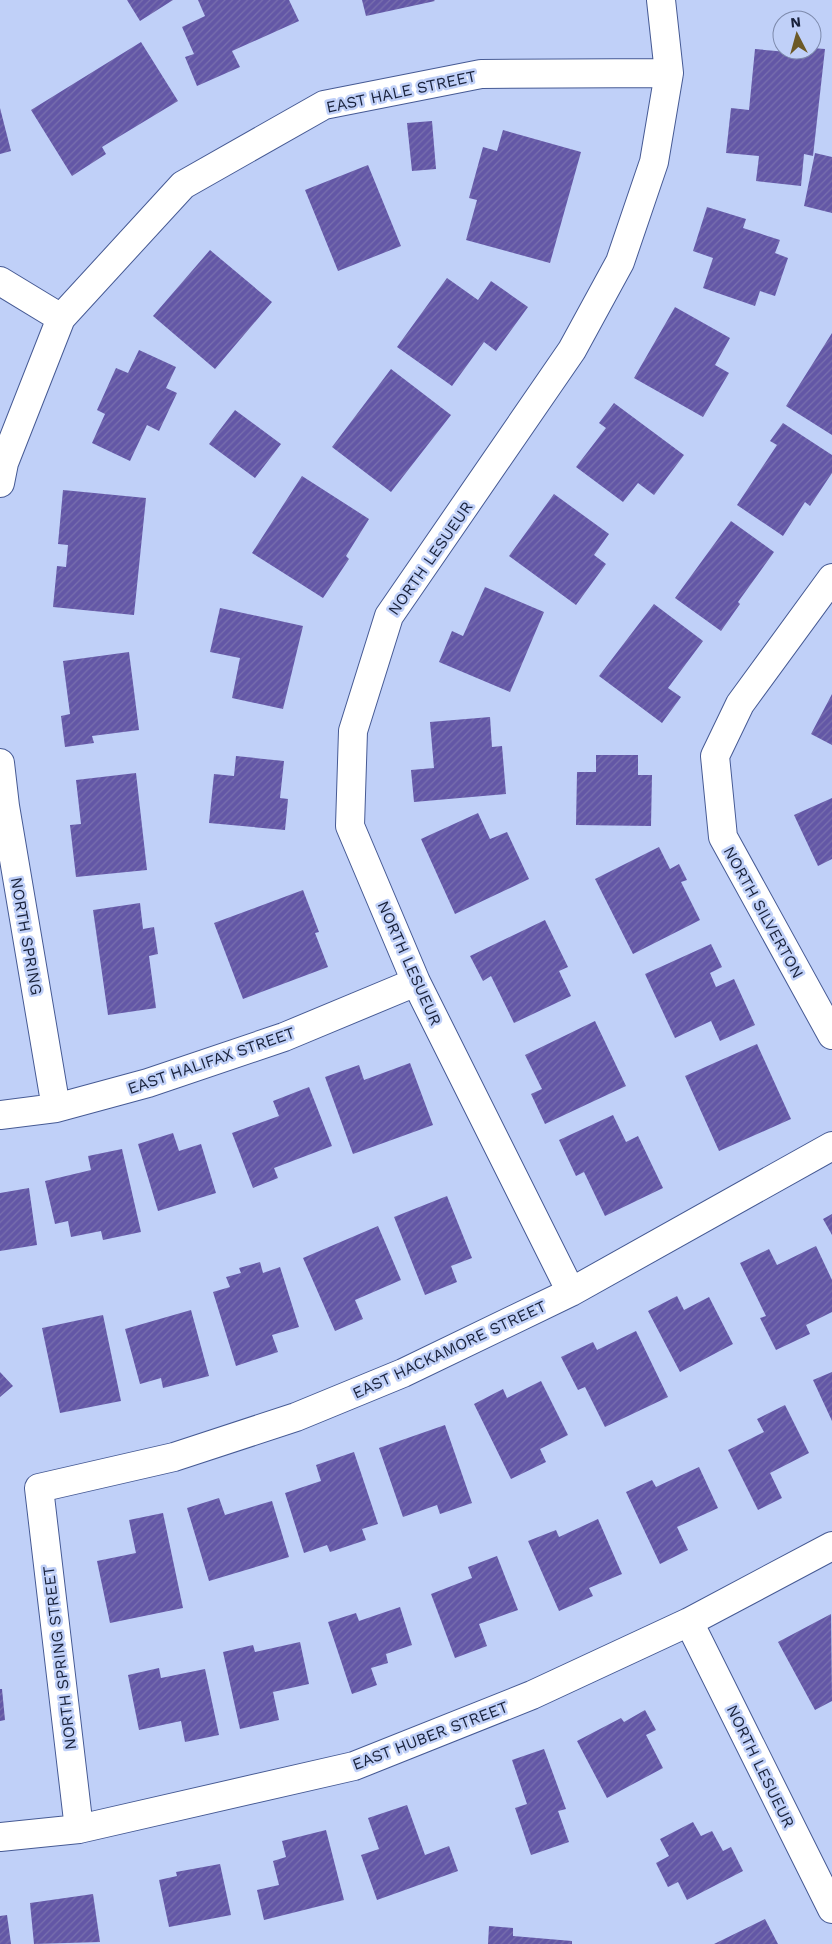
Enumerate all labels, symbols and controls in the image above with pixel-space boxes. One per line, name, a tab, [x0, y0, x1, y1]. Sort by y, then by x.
north arrow	[772, 10, 822, 60]
text: N	[790, 14, 802, 31]
street label: EAST HALE STREET	[324, 66, 478, 117]
street label: NORTH LESUEUR	[384, 498, 477, 619]
street label: NORTH SILVERTON	[719, 843, 808, 981]
street label: NORTH SPRING	[7, 876, 46, 997]
street label: NORTH LESUEUR	[374, 898, 446, 1028]
street label: EAST HALIFAX STREET	[125, 1023, 298, 1098]
street label: EAST HACKAMORE STREET	[349, 1296, 549, 1403]
street label: NORTH SPRING STREET	[39, 1565, 80, 1751]
street label: EAST HUBER STREET	[350, 1697, 511, 1774]
street label: NORTH LESUEUR	[723, 1702, 799, 1831]

